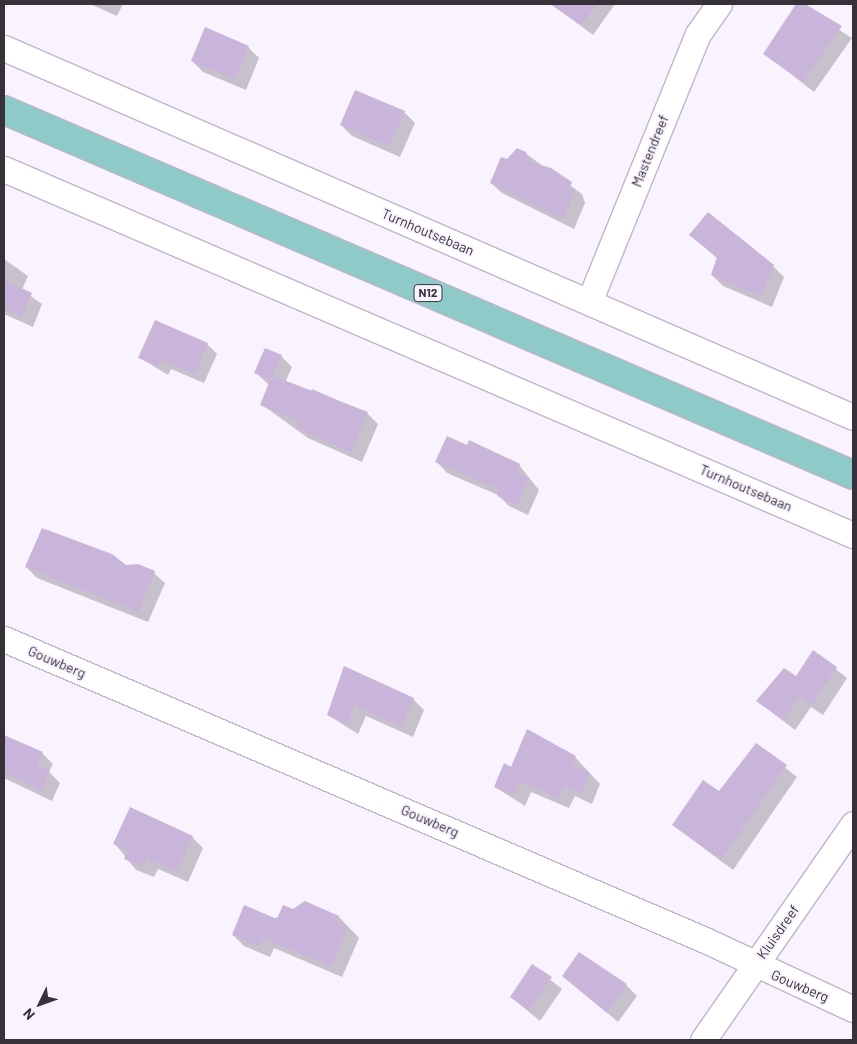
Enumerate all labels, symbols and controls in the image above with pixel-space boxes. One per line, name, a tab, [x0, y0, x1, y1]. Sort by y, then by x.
street label: Mastendreef	[628, 113, 672, 189]
street label: Turnhoutsebaan	[379, 205, 477, 259]
road number: N12	[413, 284, 443, 302]
street label: Turnhoutsebaan	[697, 461, 795, 515]
street label: Gouwberg	[26, 642, 88, 682]
street label: Gouwberg	[399, 801, 461, 841]
street label: Kluisdreef	[753, 902, 803, 962]
street label: Gouwberg	[769, 966, 831, 1006]
north arrow	[15, 979, 65, 1029]
text: N	[19, 1005, 38, 1024]

